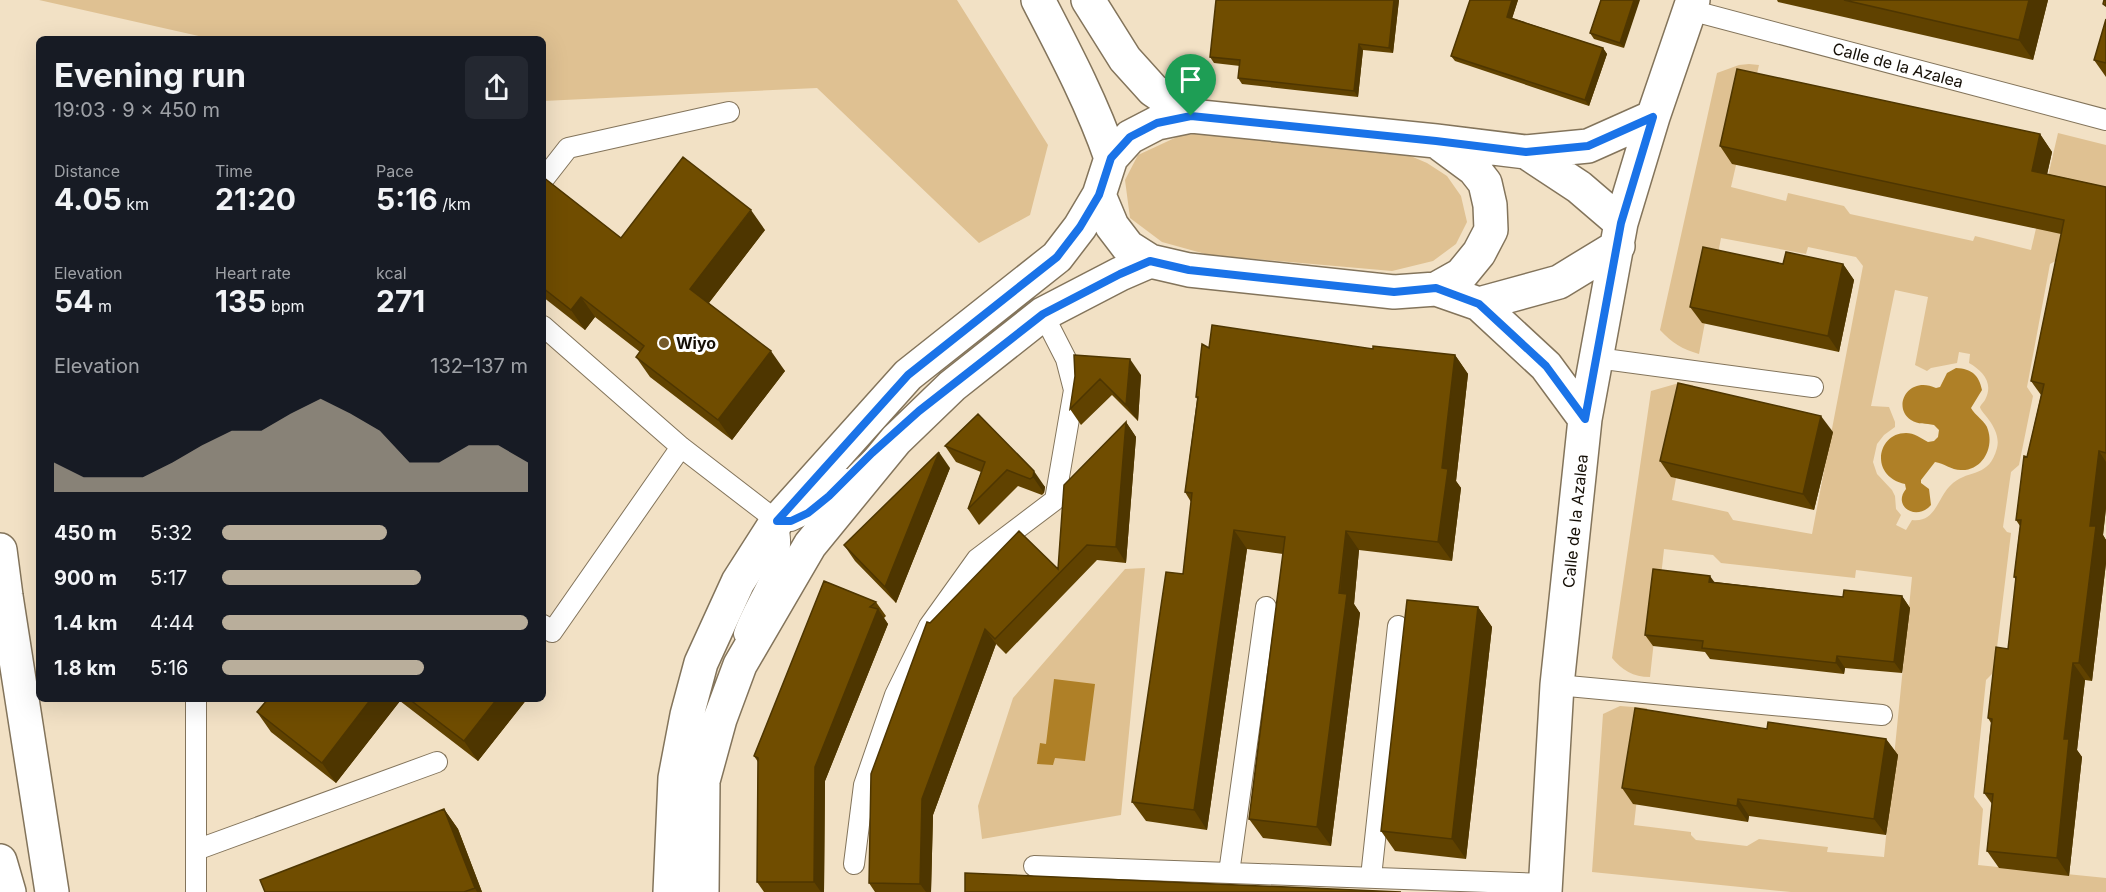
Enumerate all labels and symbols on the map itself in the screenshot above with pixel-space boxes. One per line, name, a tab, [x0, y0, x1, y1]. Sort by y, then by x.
street label: Calle de la Azalea	[1830, 38, 1966, 92]
pin	[1165, 54, 1216, 116]
place label: Wiyo	[676, 333, 716, 353]
marker: Wiyo	[657, 336, 671, 350]
street label: Calle de la Azalea	[1558, 453, 1592, 589]

